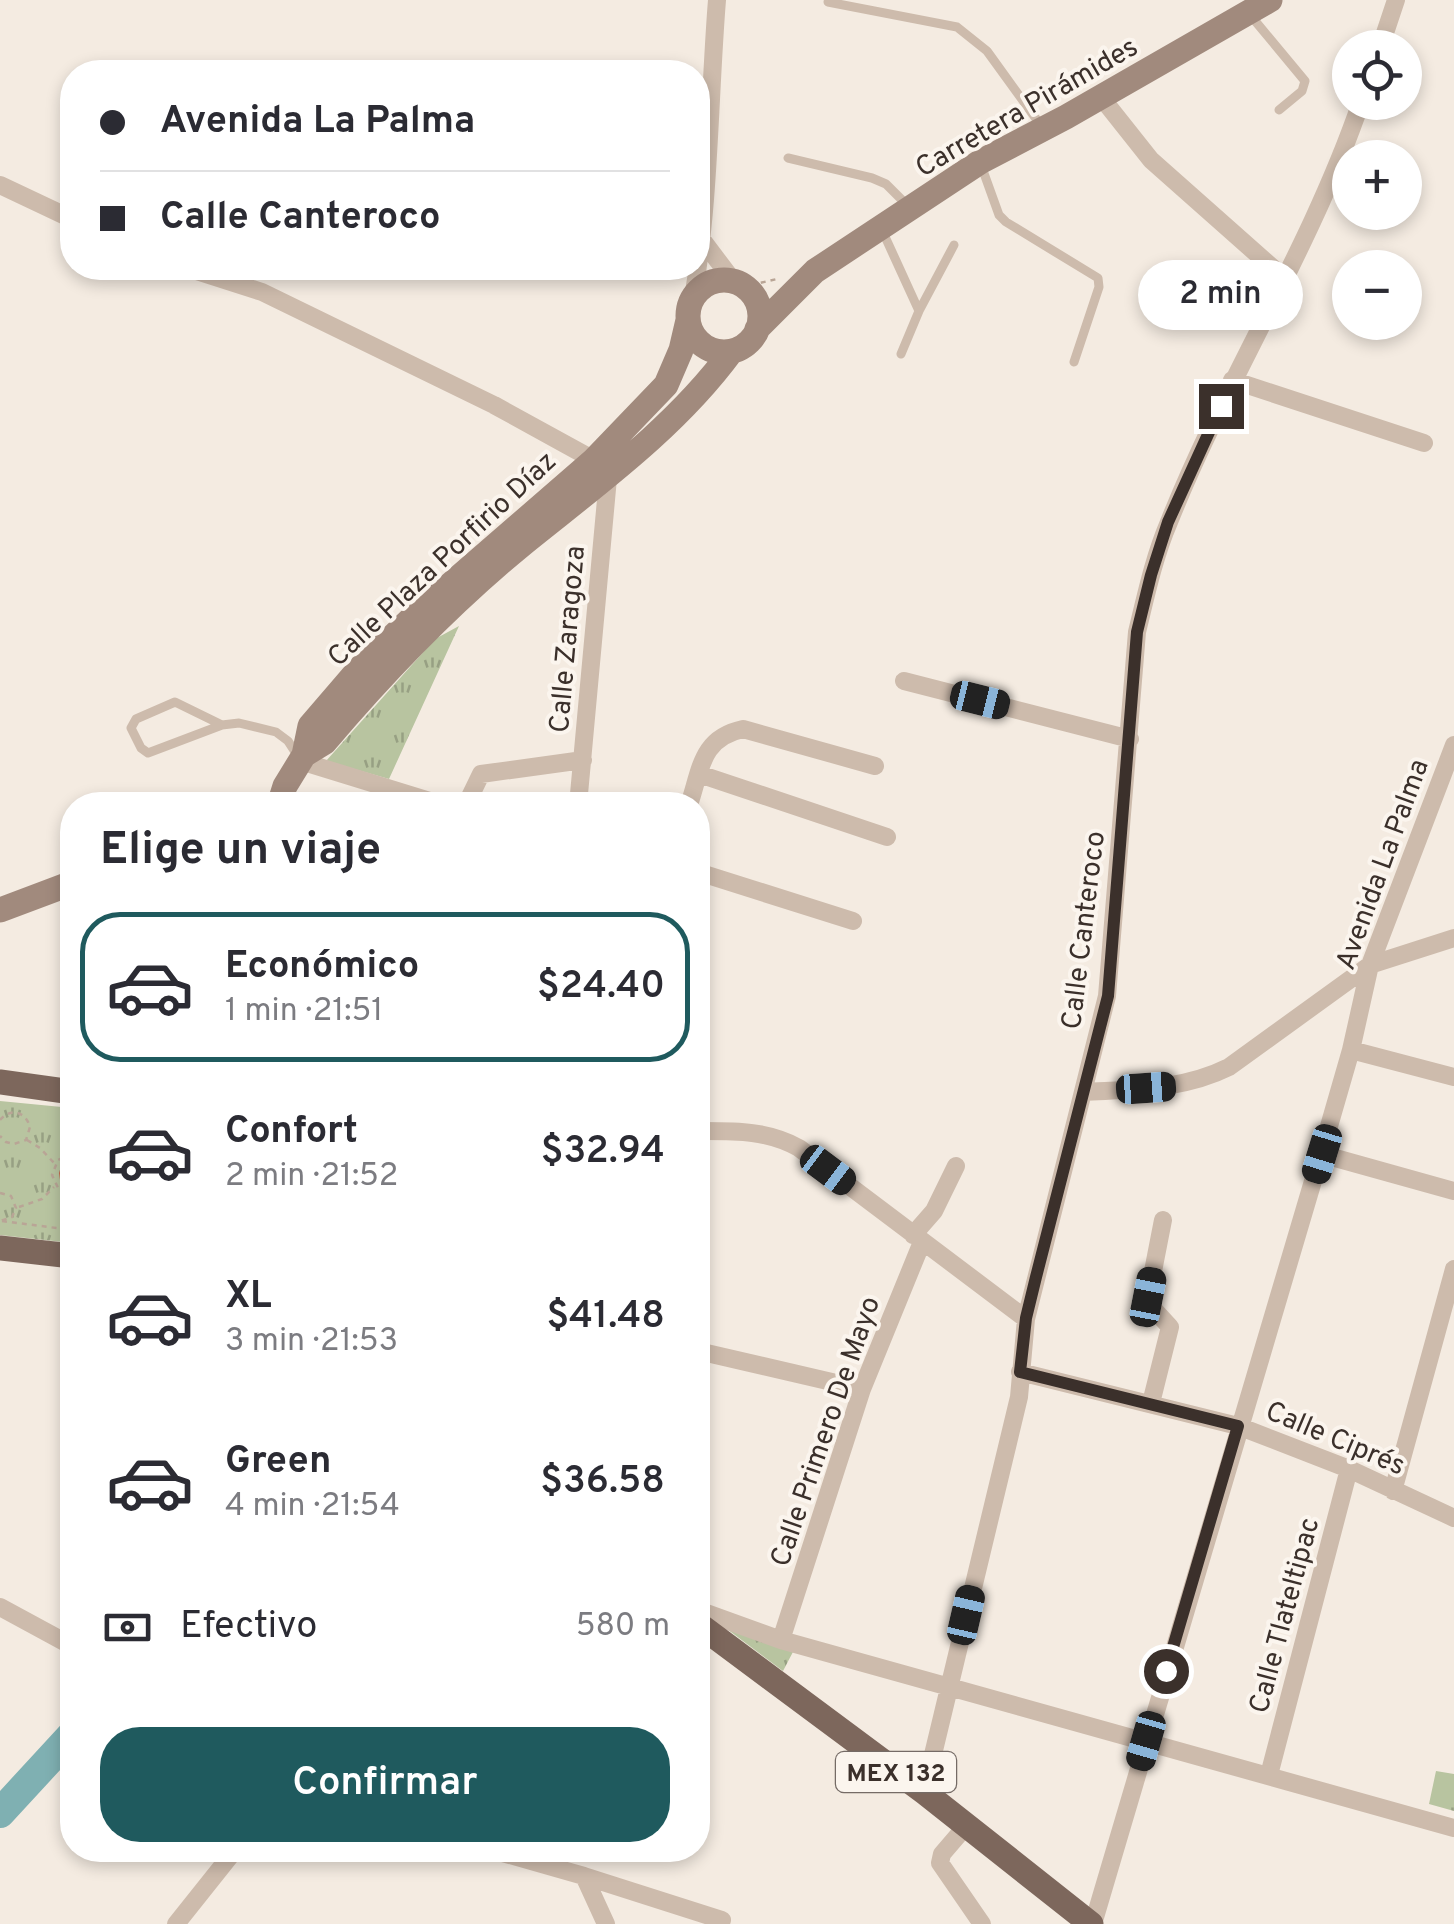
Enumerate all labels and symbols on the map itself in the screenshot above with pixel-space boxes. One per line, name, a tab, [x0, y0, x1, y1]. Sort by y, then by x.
street label: Carretera Pirámides	[910, 30, 1145, 187]
callout: 2 min	[1138, 261, 1304, 331]
route end	[1199, 384, 1244, 429]
street label: Calle Plaza Porfirio Díaz	[321, 445, 565, 676]
street label: Calle Zaragoza	[543, 544, 595, 734]
car	[947, 678, 1013, 722]
street label: Avenida La Palma	[1329, 755, 1439, 975]
street label: Calle Canteroco	[1055, 829, 1115, 1032]
car	[1115, 1071, 1177, 1105]
car	[1299, 1121, 1345, 1187]
car	[795, 1140, 861, 1200]
car	[1128, 1265, 1168, 1329]
street label: Calle Primero De Mayo	[764, 1292, 890, 1572]
street label: Calle Ciprés	[1259, 1394, 1410, 1485]
street label: Calle Tlateltipac	[1242, 1514, 1329, 1718]
car	[945, 1582, 987, 1648]
route start	[1144, 1649, 1189, 1694]
car	[1123, 1708, 1169, 1774]
road number: MEX 132	[836, 1752, 956, 1792]

